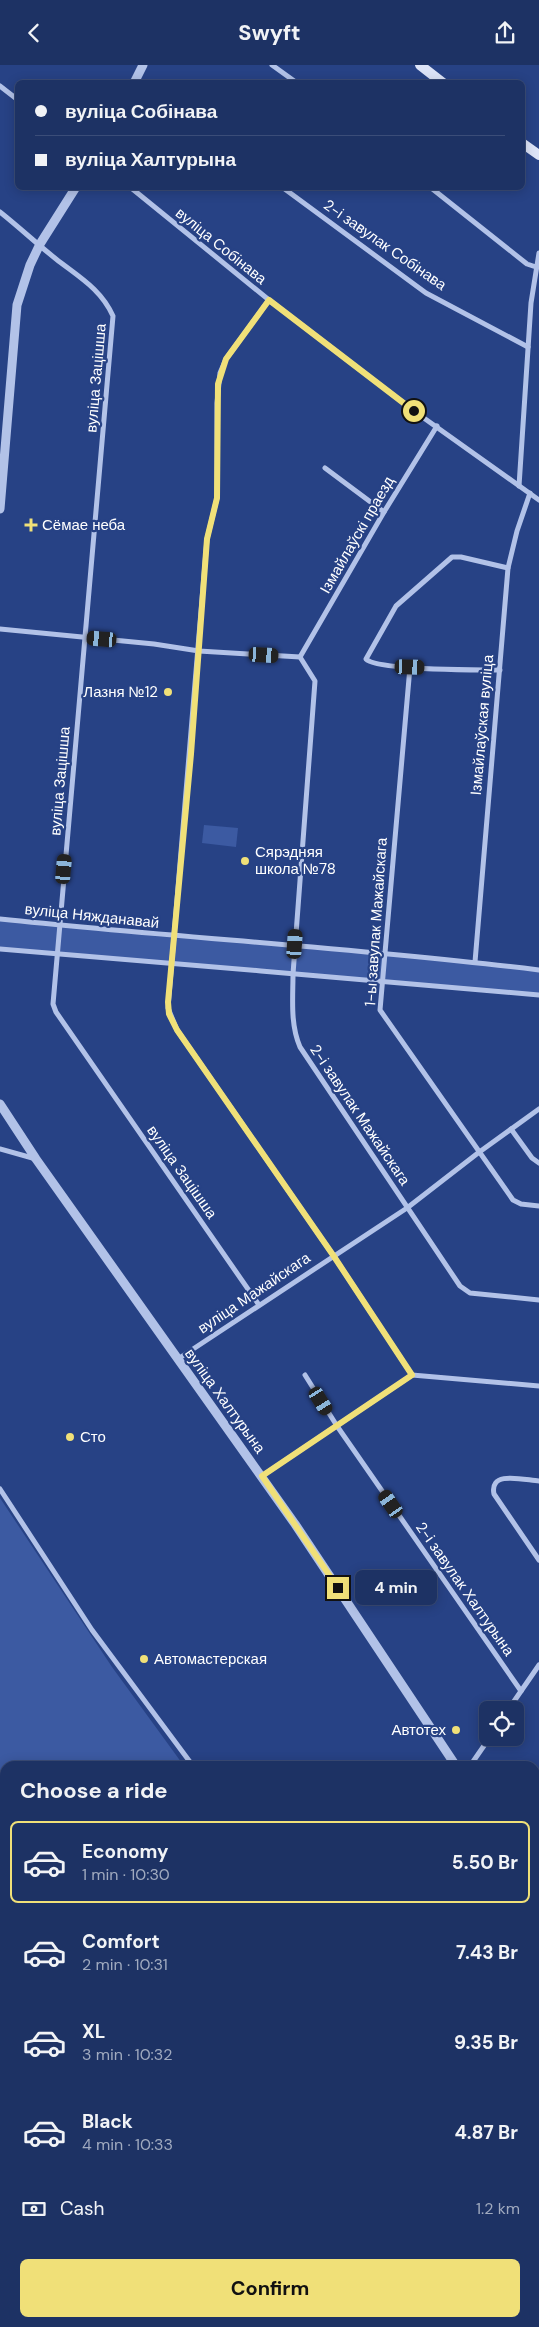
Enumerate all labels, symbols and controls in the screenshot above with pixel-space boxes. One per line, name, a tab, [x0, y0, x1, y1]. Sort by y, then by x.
text: Swyft	[238, 18, 301, 47]
icon: back	[20, 19, 48, 47]
icon: share	[491, 19, 519, 47]
text: вуліца Собінава	[65, 99, 217, 124]
text: вуліца Халтурына	[65, 147, 236, 172]
street label: 2-і завулак Собінава	[320, 195, 451, 295]
street label: вуліца Собінава	[171, 203, 271, 289]
street label: вуліца Зацішша	[81, 322, 111, 433]
route start	[403, 400, 425, 422]
street label: Ізмайлаўскі праезд	[315, 473, 399, 597]
place label: Сёмае неба	[42, 515, 126, 535]
marker: Сёмае неба	[24, 518, 38, 532]
car	[86, 630, 117, 648]
car	[248, 647, 279, 663]
street label: Ізмайлаўская вуліца	[466, 653, 498, 796]
car	[394, 659, 425, 675]
place label: Лазня №12	[83, 682, 158, 702]
marker: Лазня №12	[162, 686, 174, 698]
street label: вуліца Зацішша	[45, 725, 75, 836]
street label: 1-ы завулак Мажайскага	[360, 836, 392, 1007]
place label: Сярэдняя школа №78	[255, 842, 336, 879]
car	[55, 853, 72, 885]
marker: Сярэдняя школа №78	[239, 855, 251, 867]
street label: вуліца Няжданавай	[24, 899, 160, 933]
car	[286, 929, 303, 959]
street label: 2-і завулак Мажайскага	[305, 1041, 415, 1190]
street label: вуліца Зацішша	[142, 1121, 222, 1223]
street label: вуліца Мажайскага	[194, 1247, 315, 1338]
street label: вуліца Халтурына	[180, 1345, 270, 1458]
car	[306, 1384, 335, 1418]
place label: Сто	[80, 1427, 106, 1447]
marker: Сто	[64, 1431, 76, 1443]
car	[376, 1487, 405, 1521]
street label: 2-і завулак Халтурына	[411, 1518, 519, 1660]
callout: 4 min	[356, 1571, 438, 1605]
route end	[327, 1577, 349, 1599]
text: 4 min	[374, 1577, 418, 1598]
place label: Автомастерская	[154, 1649, 267, 1669]
marker: Автомастерская	[138, 1653, 150, 1665]
map controls	[479, 1701, 524, 1746]
button: locate	[479, 1701, 524, 1746]
place label: Автотех	[391, 1720, 446, 1740]
marker: Автотех	[450, 1724, 462, 1736]
text: Choose a ride	[20, 1776, 168, 1805]
text: Economy	[82, 1839, 169, 1864]
icon: car	[22, 1840, 67, 1885]
text: 5.50 Br	[452, 1850, 518, 1875]
text: 1 min · 10:30	[82, 1864, 170, 1885]
text: Comfort	[82, 1929, 160, 1954]
icon: car	[22, 1930, 67, 1975]
text: 7.43 Br	[456, 1940, 518, 1965]
text: 2 min · 10:31	[82, 1954, 168, 1975]
text: XL	[82, 2019, 105, 2044]
icon: car	[22, 2020, 67, 2065]
text: 9.35 Br	[454, 2030, 518, 2055]
text: 3 min · 10:32	[82, 2044, 173, 2065]
text: Black	[82, 2109, 133, 2134]
icon: car	[22, 2110, 67, 2155]
text: 4.87 Br	[454, 2120, 518, 2145]
text: 4 min · 10:33	[82, 2134, 173, 2155]
icon: cash	[20, 2195, 48, 2223]
text: Cash	[60, 2196, 104, 2221]
text: 1.2 km	[476, 2198, 520, 2219]
button: Confirm	[20, 2259, 520, 2317]

